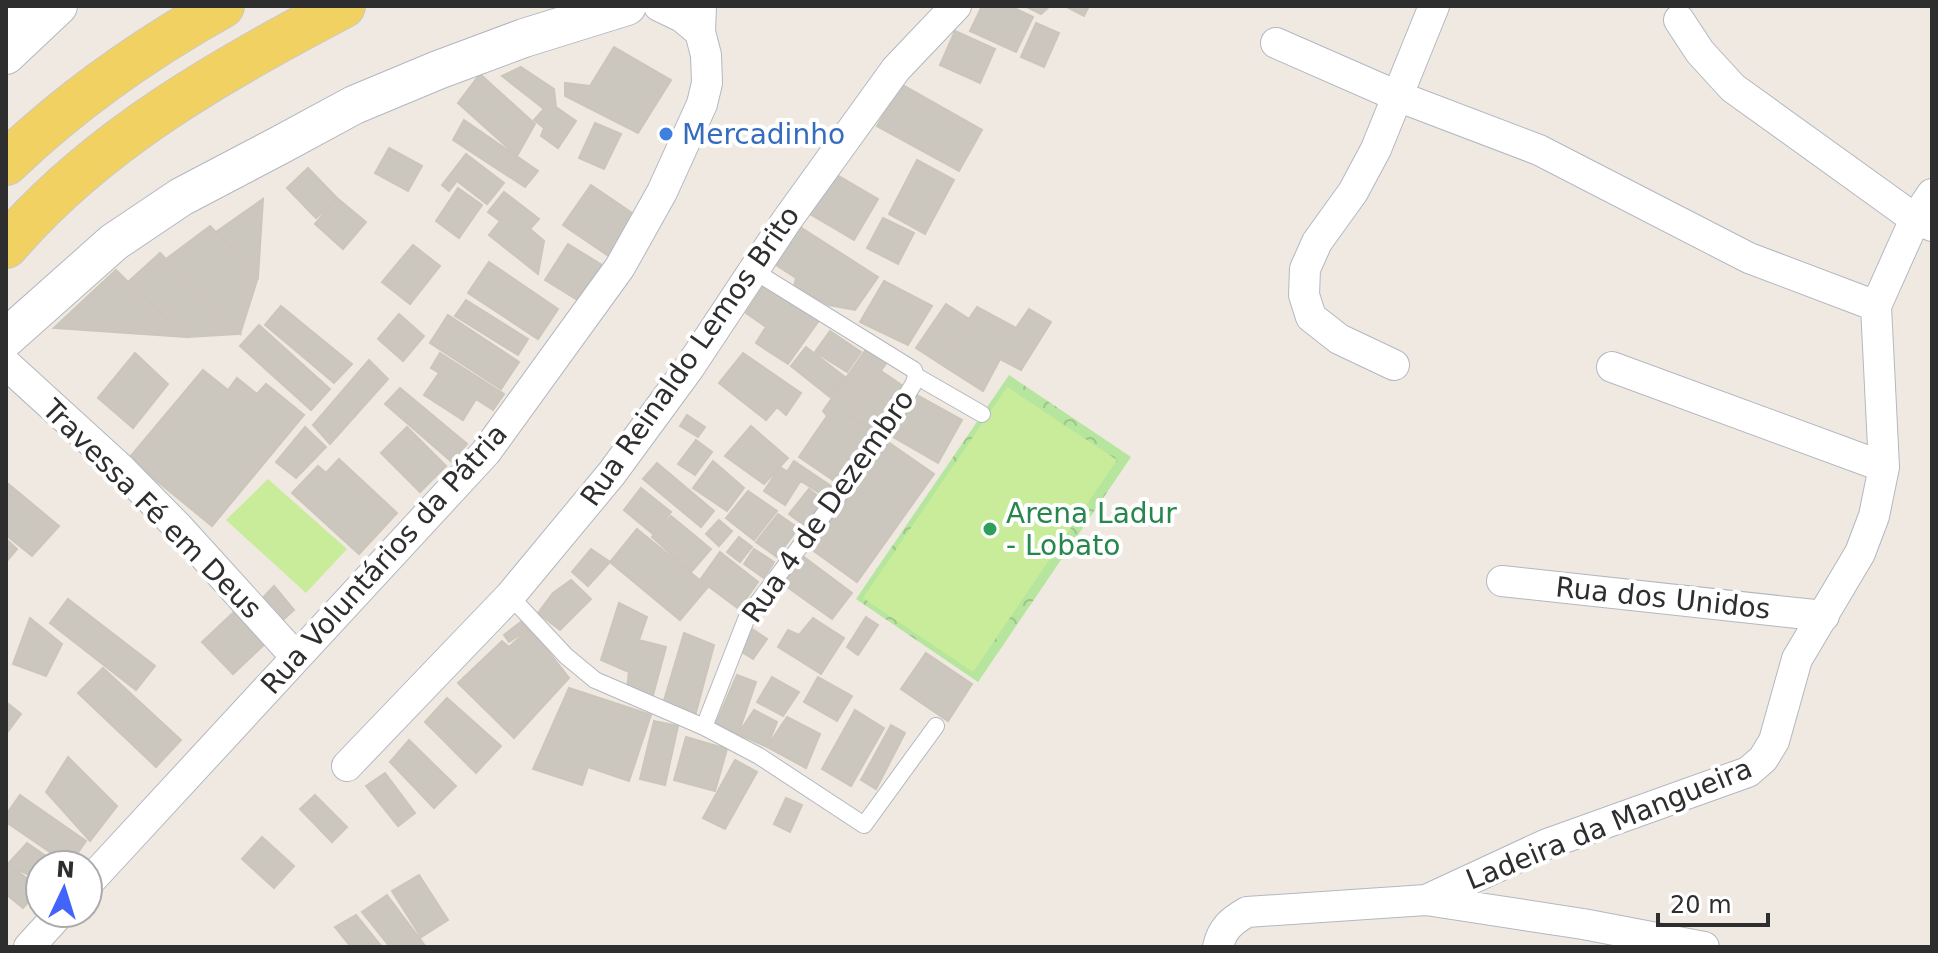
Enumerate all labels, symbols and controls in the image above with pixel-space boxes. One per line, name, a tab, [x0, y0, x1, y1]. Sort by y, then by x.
place label: Mercadinho	[682, 118, 845, 151]
marker: Mercadinho	[657, 125, 675, 143]
street label: Rua Reinaldo Lemos Brito	[574, 200, 806, 512]
street label: Rua 4 de Dezembro	[735, 383, 921, 629]
street label: Travessa Fé em Deus	[35, 392, 268, 625]
street label: Rua Voluntários da Pátria	[254, 417, 514, 701]
place label: Arena Ladur - Lobato	[1006, 497, 1177, 562]
marker: Arena Ladur - Lobato	[981, 520, 999, 538]
street label: Rua dos Unidos	[1554, 570, 1772, 626]
street label: Ladeira da Mangueira	[1461, 752, 1757, 896]
north arrow	[24, 849, 104, 929]
text: N	[55, 856, 75, 883]
scale bar	[1658, 877, 1768, 927]
text: 20 m	[1670, 891, 1732, 919]

